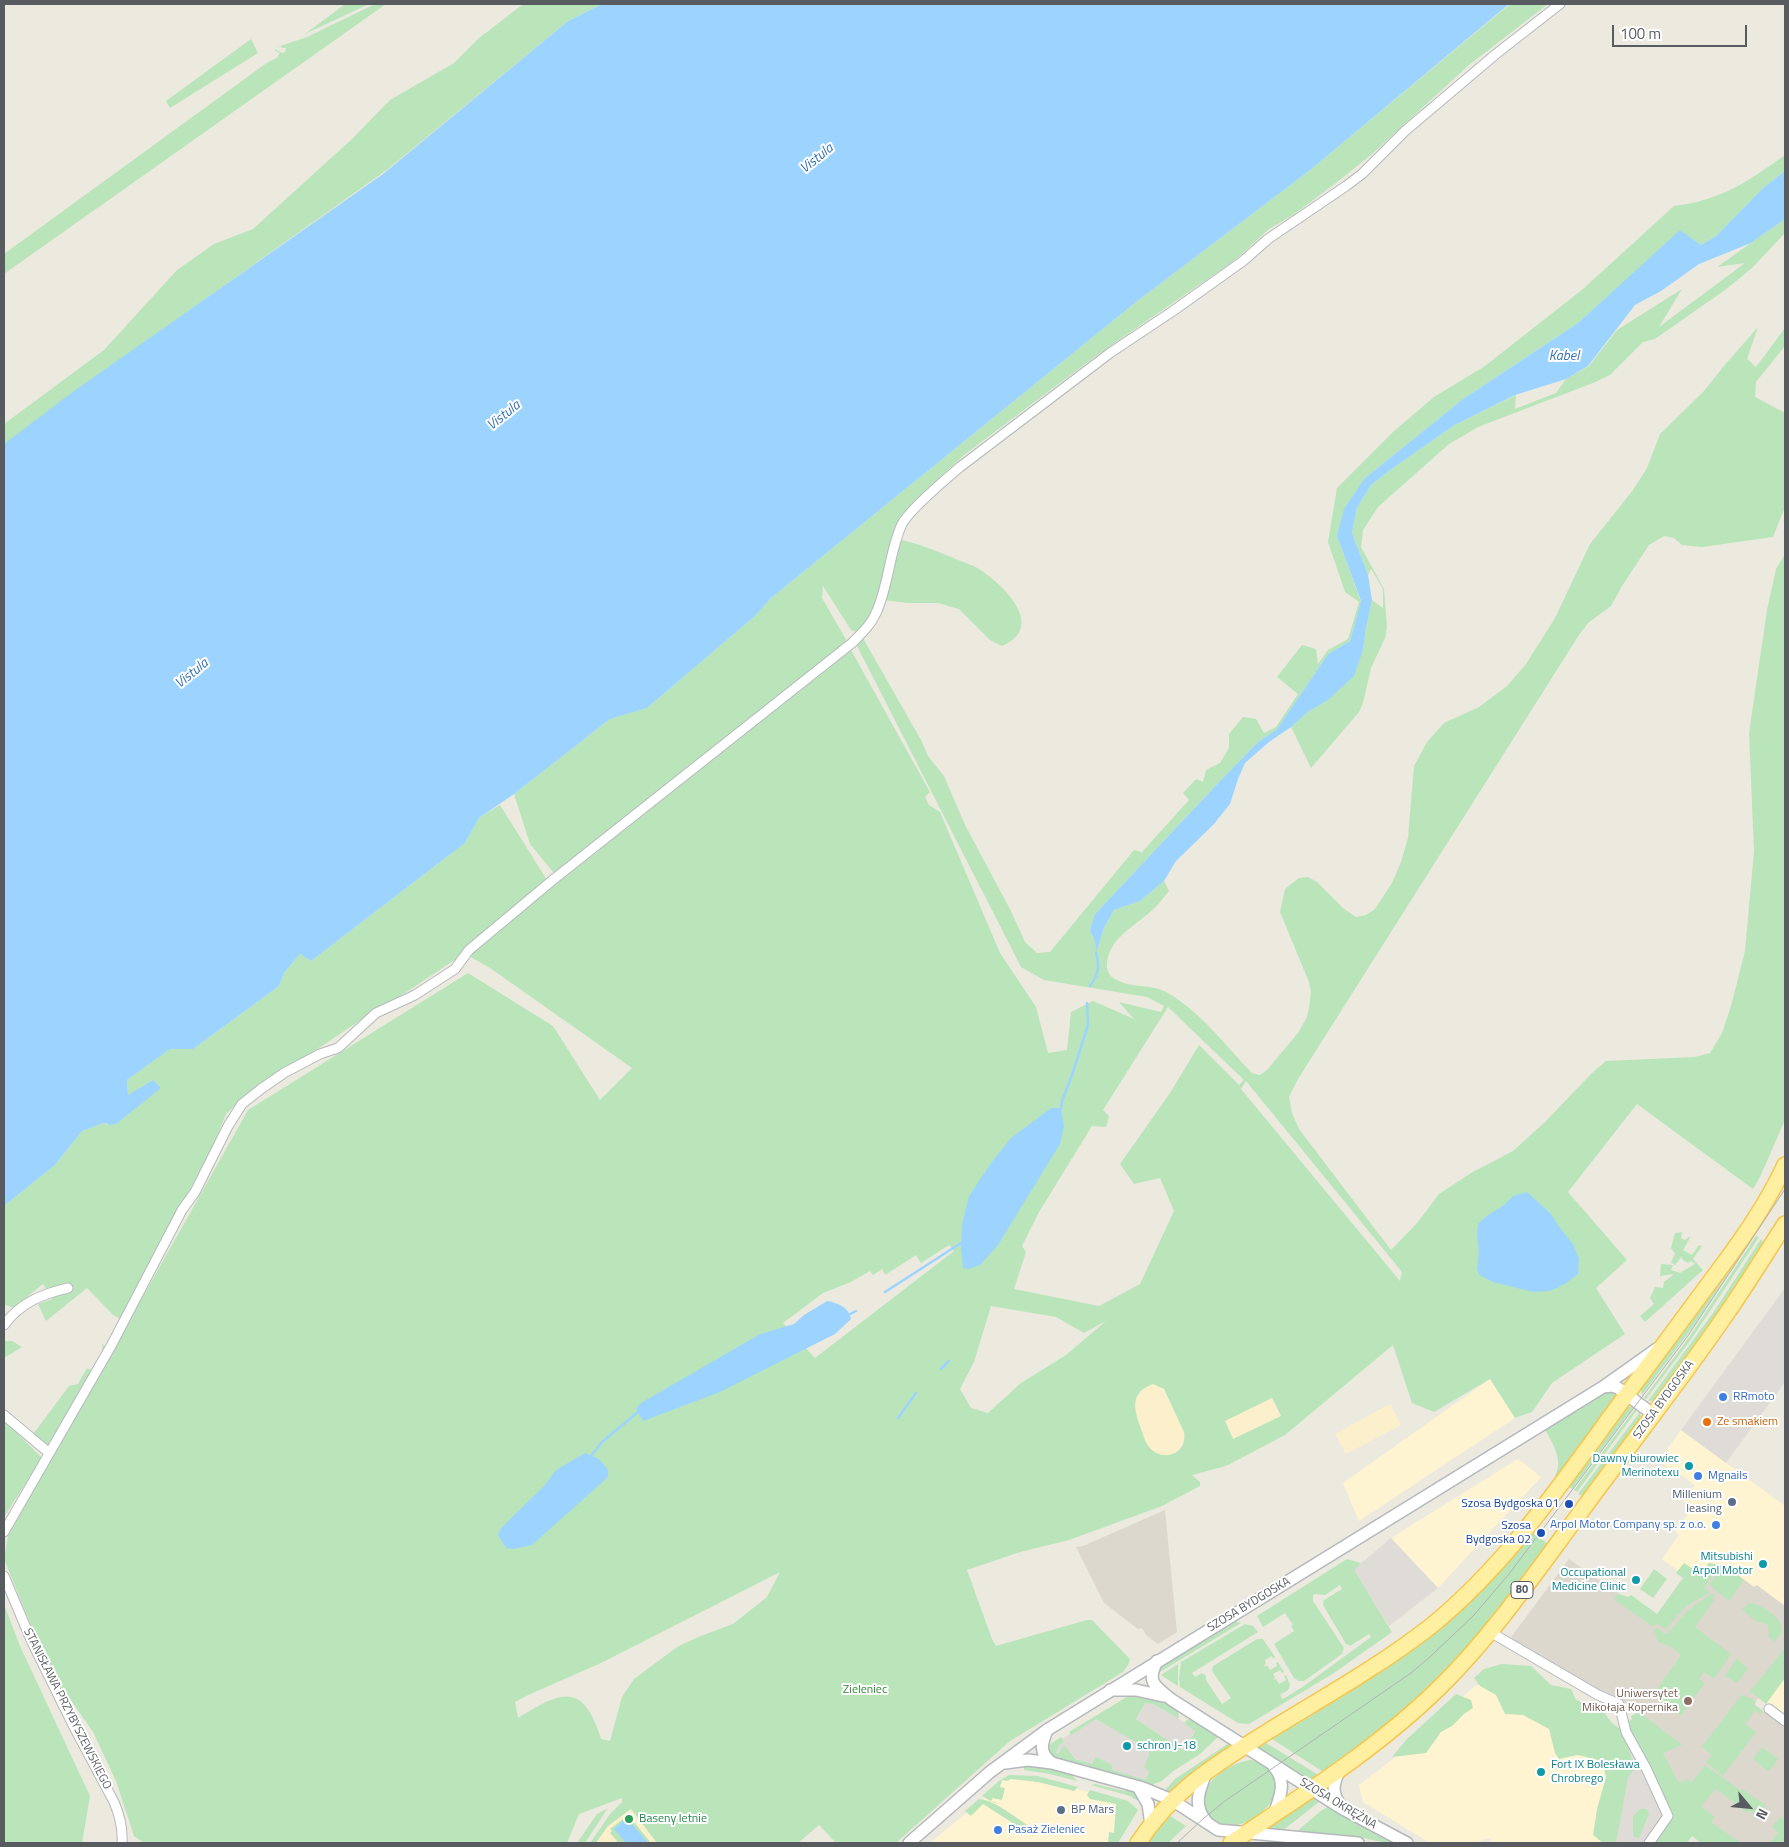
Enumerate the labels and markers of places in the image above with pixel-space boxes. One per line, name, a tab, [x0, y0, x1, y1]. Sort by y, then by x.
place label: RRmoto	[1733, 1390, 1775, 1404]
marker: RRmoto	[1717, 1391, 1729, 1403]
place label: Ze smakiem	[1717, 1415, 1778, 1429]
marker: Ze smakiem	[1701, 1416, 1713, 1428]
place label: Dawny biurowiec Merinotexu	[1593, 1452, 1679, 1480]
marker: Dawny biurowiec Merinotexu	[1683, 1460, 1695, 1472]
place label: Mgnails	[1708, 1469, 1748, 1483]
marker: Mgnails	[1692, 1470, 1704, 1482]
place label: Millenium leasing	[1672, 1488, 1722, 1516]
marker: Millenium leasing	[1726, 1496, 1738, 1508]
place label: Szosa Bydgoska 01	[1461, 1497, 1559, 1511]
marker: Szosa Bydgoska 01	[1563, 1498, 1575, 1510]
place label: Arpol Motor Company sp. z o.o.	[1550, 1518, 1706, 1532]
place label: Szosa Bydgoska 02	[1466, 1519, 1531, 1547]
marker: Arpol Motor Company sp. z o.o.	[1710, 1519, 1722, 1531]
marker: Szosa Bydgoska 02	[1535, 1527, 1547, 1539]
place label: Mitsubishi Arpol Motor	[1693, 1550, 1753, 1578]
marker: Mitsubishi Arpol Motor	[1757, 1558, 1769, 1570]
place label: Occupational Medicine Clinic	[1552, 1566, 1626, 1594]
marker: Occupational Medicine Clinic	[1630, 1574, 1642, 1586]
place label: Uniwersytet Mikołaja Kopernika	[1582, 1687, 1678, 1715]
marker: Uniwersytet Mikołaja Kopernika	[1682, 1695, 1694, 1707]
place label: schron J-18	[1137, 1739, 1196, 1753]
marker: schron J-18	[1121, 1740, 1133, 1752]
place label: Fort IX Bolesława Chrobrego	[1551, 1758, 1640, 1786]
marker: Fort IX Bolesława Chrobrego	[1535, 1766, 1547, 1778]
place label: BP Mars	[1071, 1803, 1114, 1817]
marker: BP Mars	[1055, 1804, 1067, 1816]
place label: Baseny letnie	[639, 1812, 707, 1826]
marker: Baseny letnie	[623, 1813, 635, 1825]
place label: Pasaż Zieleniec	[1008, 1823, 1085, 1837]
marker: Pasaż Zieleniec	[992, 1824, 1004, 1836]

